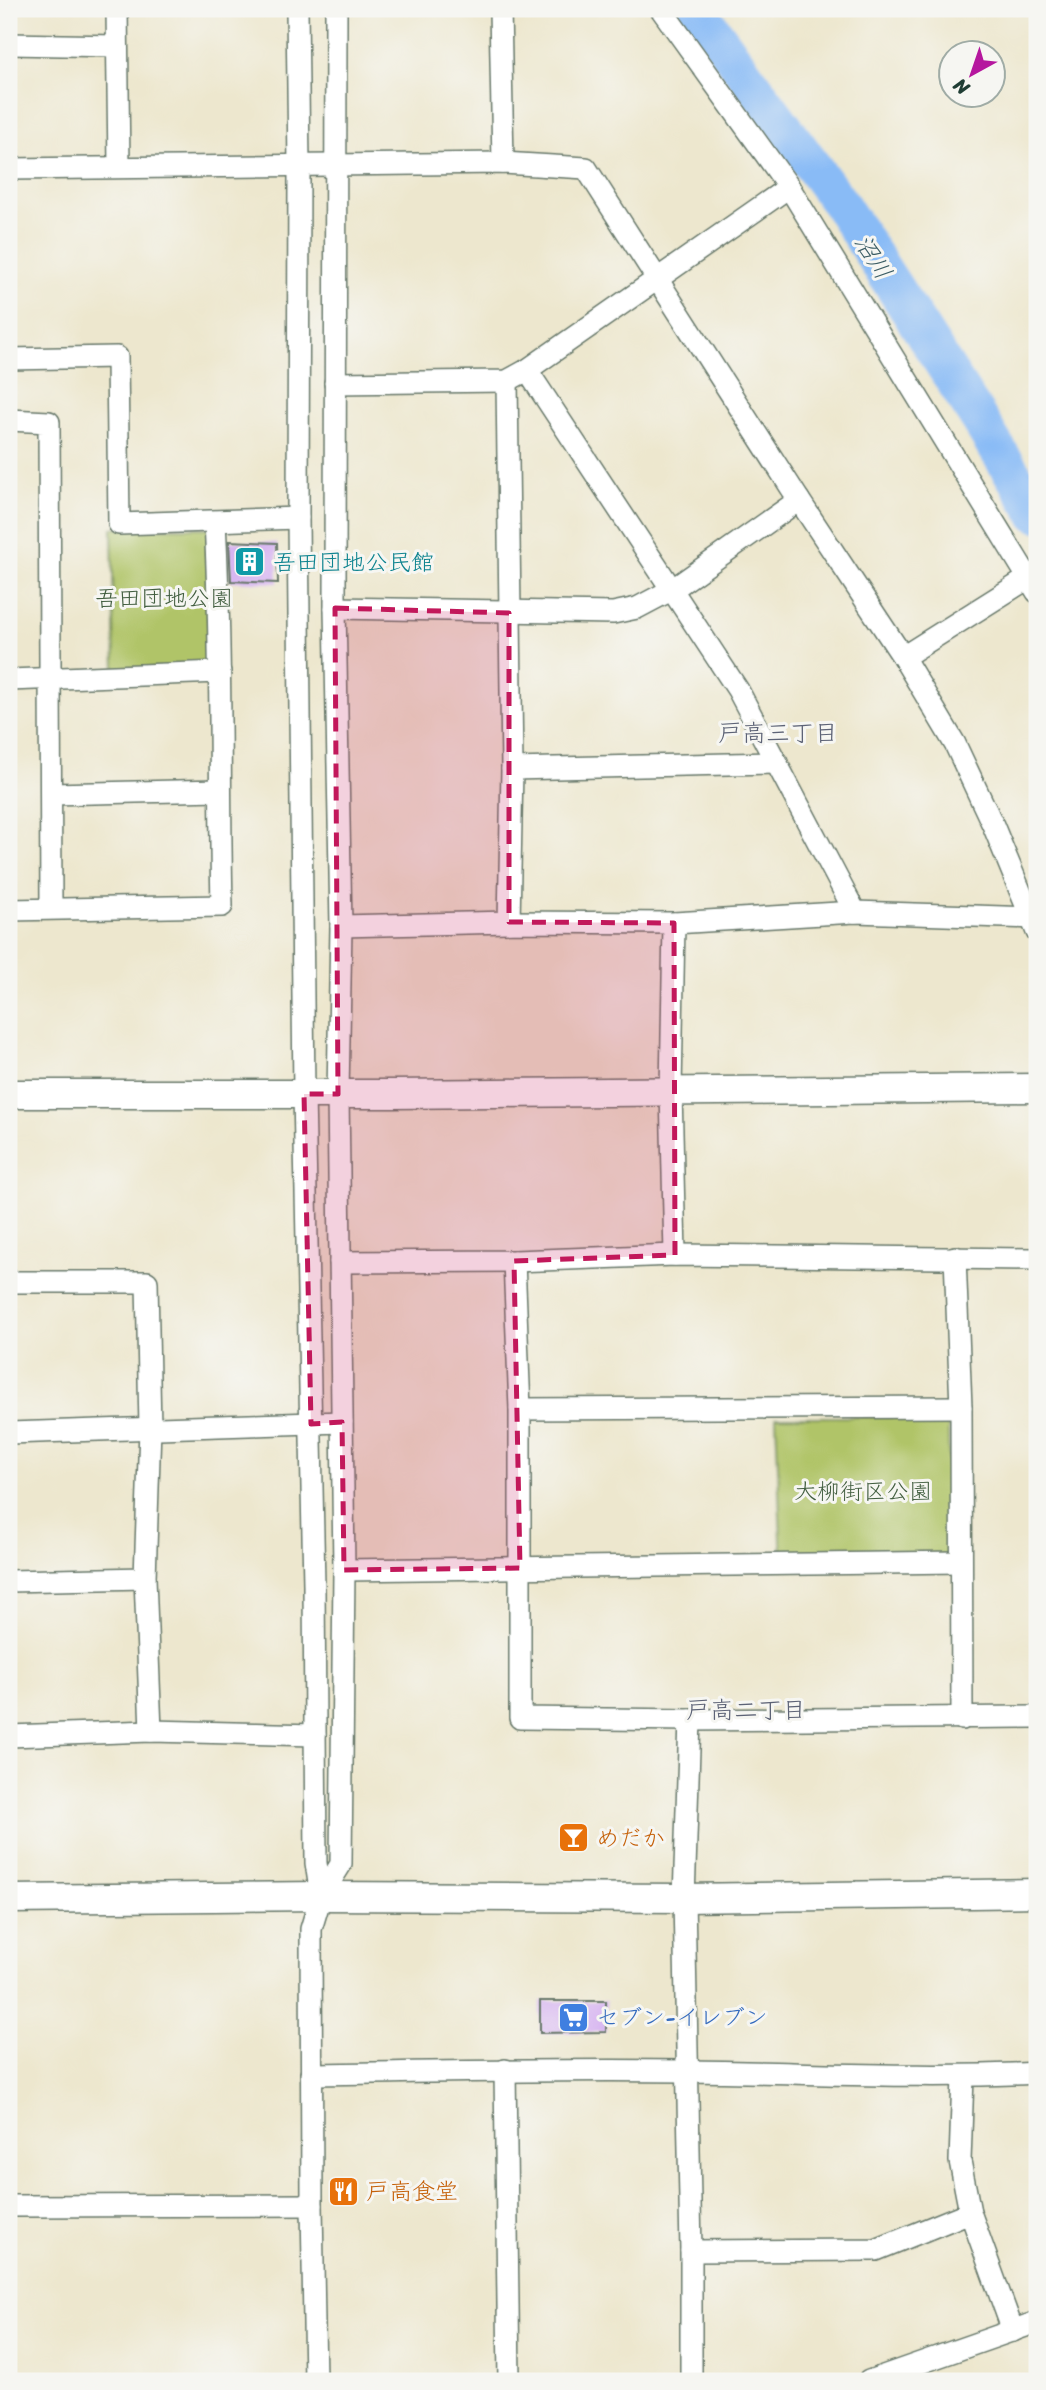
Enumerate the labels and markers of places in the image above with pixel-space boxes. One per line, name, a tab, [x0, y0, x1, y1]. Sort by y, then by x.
place label: 吾田団地公民館	[273, 542, 434, 583]
building icon: 吾田団地公民館	[233, 545, 267, 579]
place label: めだか	[596, 1818, 665, 1859]
bar icon: めだか	[556, 1821, 590, 1855]
place label: セブン-イレブン	[596, 1997, 768, 2038]
supermarket icon: セブン-イレブン	[556, 2000, 590, 2034]
place label: 戸高食堂	[366, 2171, 458, 2212]
restaurant icon: 戸高食堂	[326, 2174, 360, 2208]

